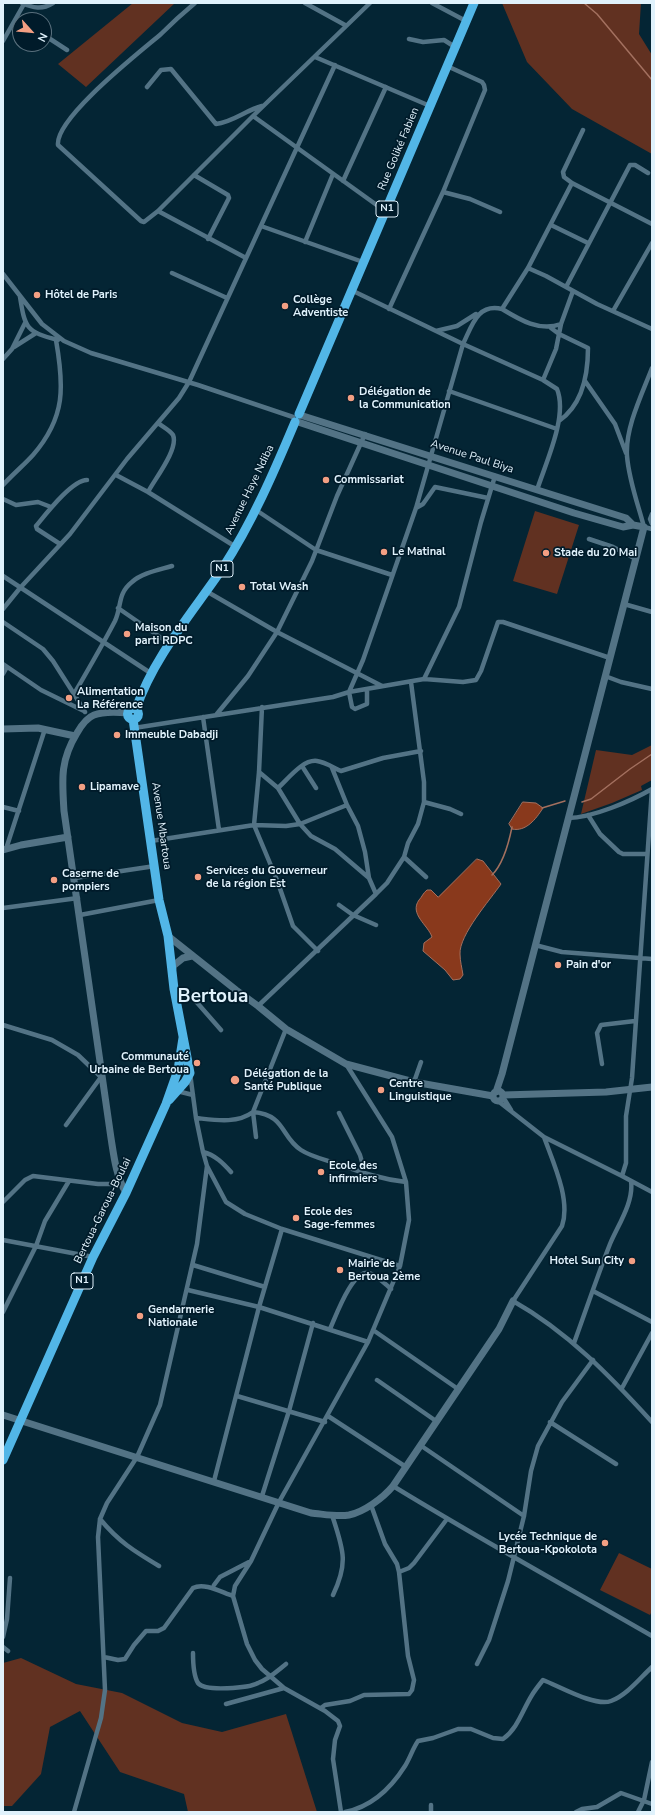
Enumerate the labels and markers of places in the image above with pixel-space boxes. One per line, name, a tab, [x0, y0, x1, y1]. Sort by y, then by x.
place label: Hôtel de Paris	[45, 288, 117, 302]
marker: Hôtel de Paris	[32, 290, 42, 300]
place label: Collège Adventiste	[293, 293, 348, 319]
marker: Collège Adventiste	[280, 301, 290, 311]
place label: Délégation de la Communication	[359, 385, 451, 411]
marker: Délégation de la Communication	[346, 393, 356, 403]
place label: Commissariat	[334, 473, 404, 487]
marker: Commissariat	[321, 475, 331, 485]
place label: Le Matinal	[392, 545, 446, 559]
place label: Stade du 20 Mai	[554, 546, 637, 560]
marker: Le Matinal	[379, 547, 389, 557]
marker: Stade du 20 Mai	[541, 548, 551, 558]
place label: Total Wash	[250, 580, 308, 594]
marker: Total Wash	[237, 582, 247, 592]
place label: Maison du parti RDPC	[135, 621, 193, 647]
marker: Maison du parti RDPC	[122, 629, 132, 639]
place label: Alimentation La Référence	[77, 685, 144, 711]
marker: Alimentation La Référence	[64, 693, 74, 703]
place label: Immeuble Dabadji	[125, 728, 218, 742]
marker: Immeuble Dabadji	[112, 730, 122, 740]
place label: Lipamave	[90, 780, 139, 794]
marker: Lipamave	[77, 782, 87, 792]
place label: Services du Gouverneur de la région Est	[206, 864, 327, 890]
place label: Caserne de pompiers	[62, 867, 119, 893]
marker: Services du Gouverneur de la région Est	[193, 872, 203, 882]
marker: Caserne de pompiers	[49, 875, 59, 885]
place label: Pain d'or	[566, 958, 611, 972]
marker: Pain d'or	[553, 960, 563, 970]
place label: Communauté Urbaine de Bertoua	[89, 1050, 189, 1076]
marker: Communauté Urbaine de Bertoua	[192, 1058, 202, 1068]
place label: Délégation de la Santé Publique	[244, 1067, 328, 1093]
marker: Délégation de la Santé Publique	[229, 1074, 241, 1086]
place label: Centre Linguistique	[389, 1077, 452, 1103]
marker: Centre Linguistique	[376, 1085, 386, 1095]
place label: Ecole des infirmiers	[329, 1159, 377, 1185]
marker: Ecole des infirmiers	[316, 1167, 326, 1177]
place label: Ecole des Sage-femmes	[304, 1205, 375, 1231]
marker: Ecole des Sage-femmes	[291, 1213, 301, 1223]
place label: Hotel Sun City	[550, 1254, 624, 1268]
marker: Hotel Sun City	[627, 1256, 637, 1266]
place label: Mairie de Bertoua 2ème	[348, 1257, 420, 1283]
marker: Mairie de Bertoua 2ème	[335, 1265, 345, 1275]
place label: Gendarmerie Nationale	[148, 1303, 214, 1329]
marker: Gendarmerie Nationale	[135, 1311, 145, 1321]
place label: Lycée Technique de Bertoua-Kpokolota	[498, 1530, 597, 1556]
marker: Lycée Technique de Bertoua-Kpokolota	[600, 1538, 610, 1548]

